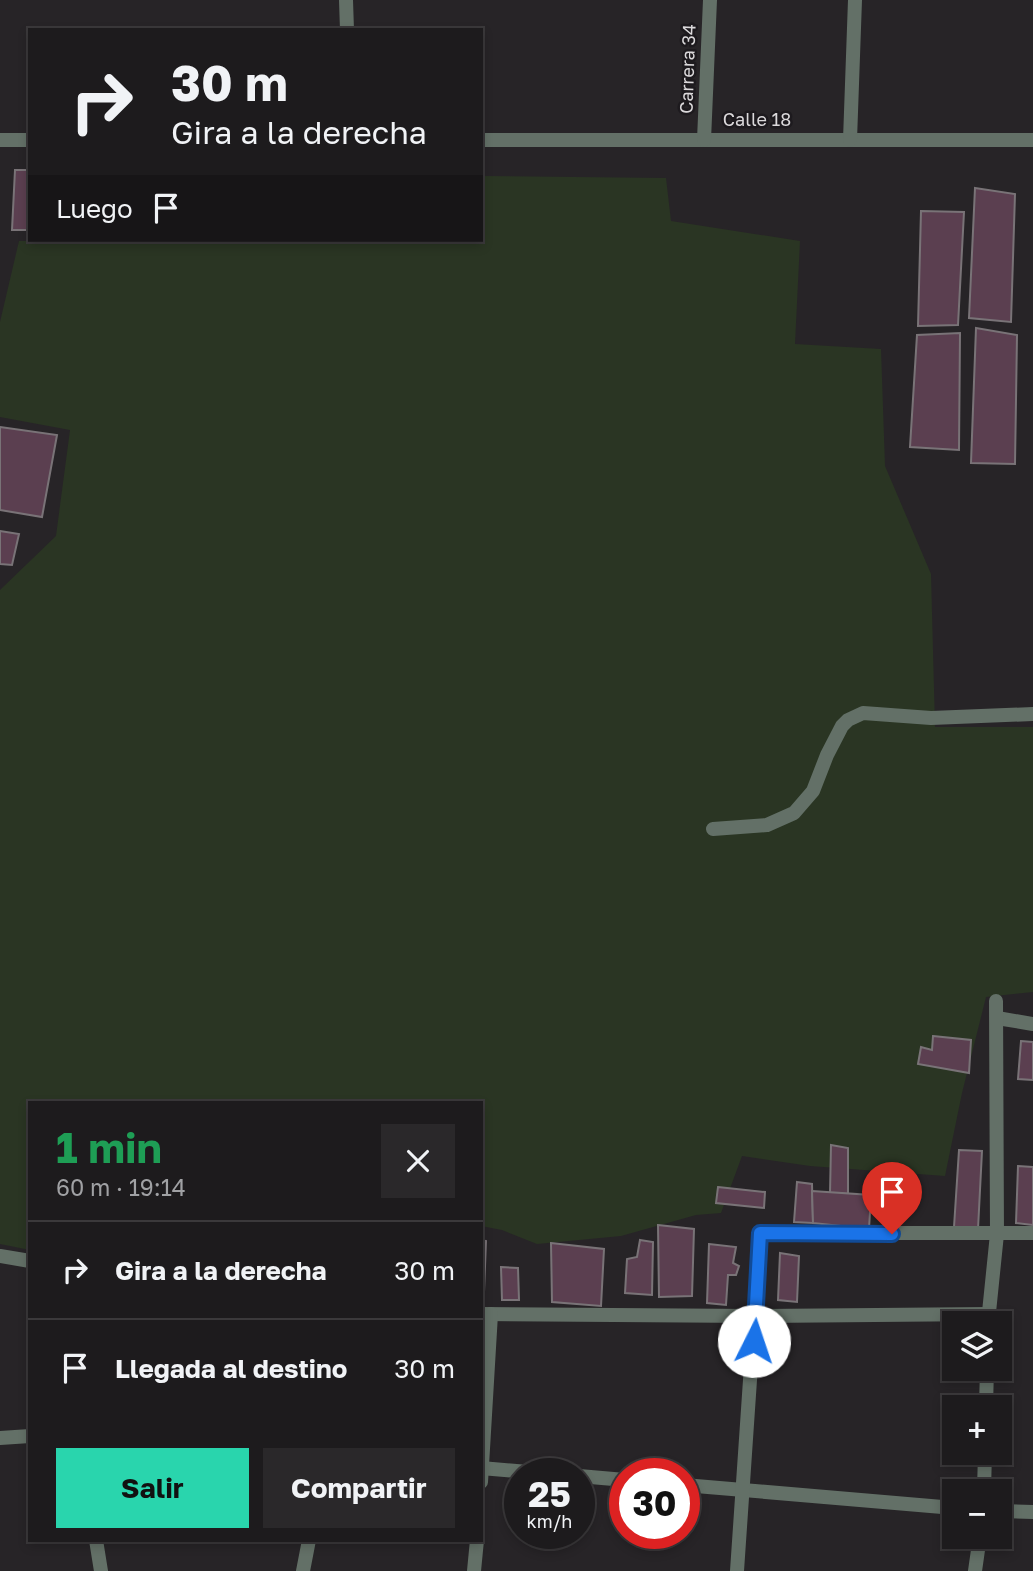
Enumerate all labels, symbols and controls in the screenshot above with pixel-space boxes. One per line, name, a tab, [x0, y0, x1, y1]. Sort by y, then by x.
street label: Carrera 34	[674, 24, 700, 114]
text: 30 m	[171, 53, 288, 112]
icon: right	[56, 56, 147, 147]
street label: Calle 18	[723, 108, 791, 130]
text: Gira a la derecha	[171, 113, 427, 151]
icon: arrive	[147, 189, 185, 227]
text: Luego	[56, 193, 133, 224]
text: 1 min	[56, 1122, 162, 1172]
button: close	[381, 1124, 455, 1198]
pin	[862, 1162, 922, 1234]
text: 60 m · 19:14	[56, 1173, 186, 1201]
icon: arrive	[873, 1173, 911, 1211]
icon: right	[56, 1251, 94, 1289]
text: Gira a la derecha	[115, 1255, 327, 1286]
text: 30 m	[394, 1255, 455, 1286]
position arrow	[717, 1304, 791, 1378]
map controls	[942, 1311, 1012, 1549]
button: layers	[942, 1311, 1012, 1381]
icon: arrive	[56, 1349, 94, 1387]
text: Llegada al destino	[115, 1353, 347, 1384]
text: 30 m	[394, 1353, 455, 1384]
button: +	[942, 1395, 1012, 1465]
button: Salir	[56, 1448, 249, 1528]
button: Compartir	[263, 1448, 455, 1528]
speed limit sign: 30	[609, 1458, 700, 1549]
text: 25	[528, 1473, 571, 1515]
button: −	[942, 1479, 1012, 1549]
text: km/h	[527, 1510, 572, 1532]

